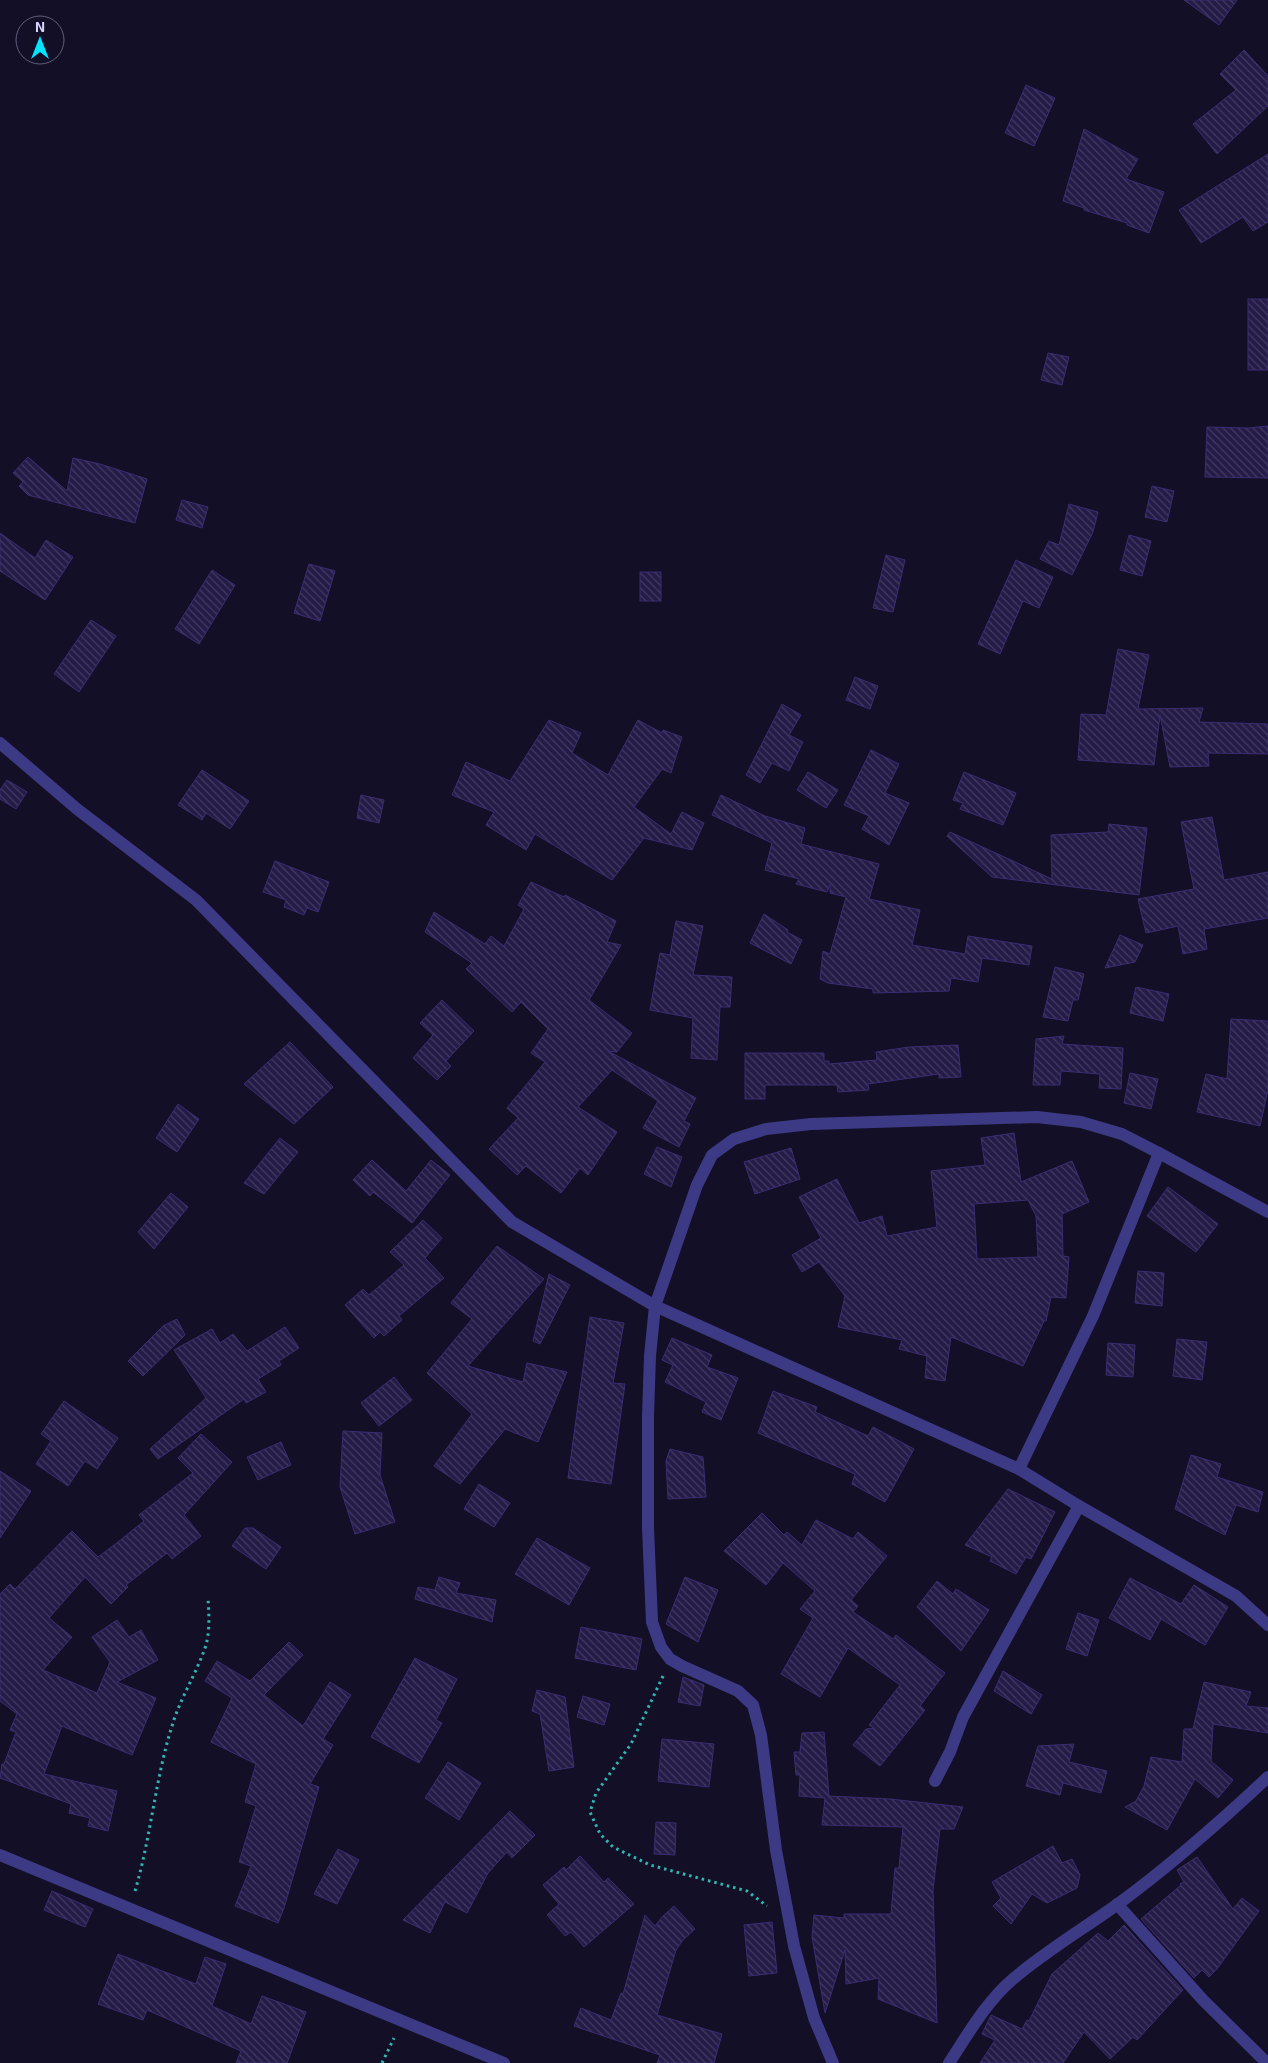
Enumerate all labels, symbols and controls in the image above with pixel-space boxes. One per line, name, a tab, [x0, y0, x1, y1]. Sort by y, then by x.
north arrow	[15, 15, 65, 65]
text: N	[35, 18, 45, 35]

